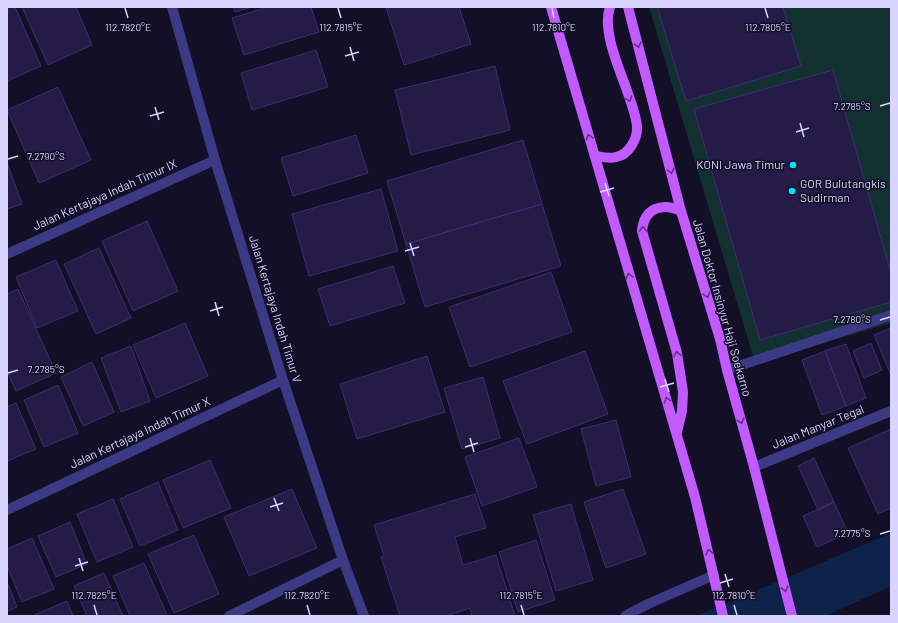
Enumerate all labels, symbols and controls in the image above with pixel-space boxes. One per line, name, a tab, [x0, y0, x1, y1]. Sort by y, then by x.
text: 112.7820°E	[105, 21, 151, 33]
text: 112.7815°E	[319, 21, 363, 33]
text: 112.7810°E	[532, 21, 576, 33]
text: 112.7805°E	[745, 21, 791, 33]
one-way arrow	[633, 42, 641, 48]
one-way arrow	[624, 95, 633, 102]
text: 7.2785°S	[833, 100, 871, 112]
one-way arrow	[585, 134, 594, 141]
text: 7.2790°S	[27, 150, 65, 162]
street label: Jalan Kertajaya Indah Timur IX	[30, 156, 179, 232]
place label: KONI Jawa Timur	[696, 157, 786, 171]
marker: KONI Jawa Timur	[788, 160, 798, 170]
one-way arrow	[666, 167, 674, 174]
place label: GOR Bulutangkis Sudirman	[800, 176, 886, 204]
marker: GOR Bulutangkis Sudirman	[787, 186, 797, 196]
street label: Jalan Doktor Insinyur Haji Soekarno	[691, 218, 755, 398]
one-way arrow	[639, 226, 647, 232]
street label: Jalan Kertajaya Indah Timur V	[247, 233, 305, 384]
one-way arrow	[626, 272, 634, 279]
one-way arrow	[702, 292, 711, 299]
text: 7.2780°S	[833, 313, 871, 325]
one-way arrow	[673, 351, 681, 357]
text: 7.2785°S	[27, 363, 65, 375]
street label: Jalan Kertajaya Indah Timur X	[67, 393, 212, 471]
one-way arrow	[663, 397, 671, 404]
street label: Jalan Manyar Tegal	[770, 401, 866, 451]
one-way arrow	[736, 417, 745, 424]
text: 7.2775°S	[834, 527, 870, 539]
one-way arrow	[705, 549, 713, 556]
one-way arrow	[780, 585, 789, 592]
text: 112.7825°E	[71, 589, 117, 601]
text: 112.7820°E	[284, 589, 330, 601]
text: 112.7815°E	[499, 589, 543, 601]
text: 112.7810°E	[712, 589, 756, 601]

